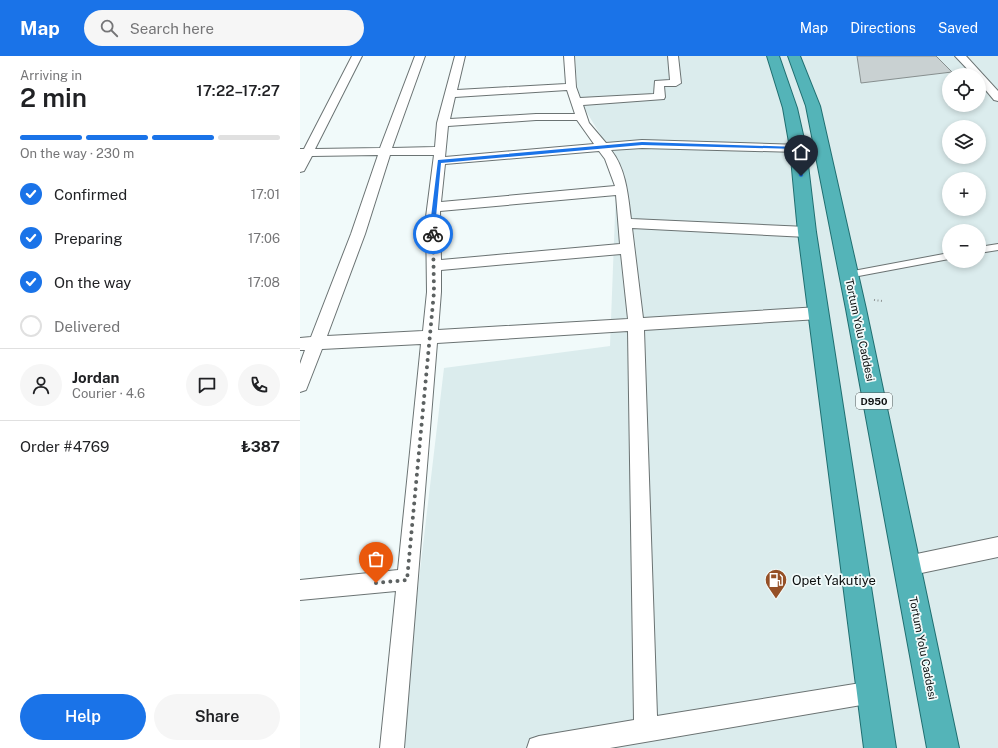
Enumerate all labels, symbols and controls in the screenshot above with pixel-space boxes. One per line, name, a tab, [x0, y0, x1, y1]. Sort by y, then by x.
search box	[84, 10, 364, 46]
text: Map	[20, 17, 60, 39]
icon: search	[98, 17, 120, 39]
text: Search here	[130, 20, 214, 37]
text: Map	[800, 20, 828, 36]
text: Directions	[850, 20, 916, 36]
text: Saved	[938, 20, 978, 36]
text: Arriving in	[20, 68, 82, 83]
map controls	[942, 68, 986, 268]
button: locate	[942, 68, 986, 112]
text: 2 min	[20, 82, 87, 113]
text: 17:22–17:27	[196, 82, 280, 99]
button: layers	[942, 120, 986, 164]
pin	[784, 135, 818, 176]
icon: home	[790, 141, 812, 163]
text: On the way · 230 m	[20, 146, 134, 161]
button: +	[942, 172, 986, 216]
icon: check	[20, 183, 42, 205]
text: Confirmed	[54, 186, 127, 203]
text: 17:01	[251, 187, 280, 202]
courier	[413, 214, 453, 254]
icon: bike	[422, 223, 444, 245]
button: −	[942, 224, 986, 268]
icon: check	[20, 227, 42, 249]
text: Preparing	[54, 230, 123, 247]
text: 17:06	[248, 231, 280, 246]
icon: check	[20, 271, 42, 293]
text: On the way	[54, 274, 131, 291]
text: 17:08	[248, 275, 280, 290]
street label: Tortum Yolu Caddesi	[843, 278, 877, 382]
text: Delivered	[54, 318, 120, 335]
button: person	[20, 364, 62, 406]
button: chat	[186, 364, 228, 406]
button: phone	[238, 364, 280, 406]
text: Jordan	[72, 369, 119, 386]
text: Courier · 4.6	[72, 386, 145, 401]
road number: D950	[856, 393, 892, 409]
text: Order #4769	[20, 438, 109, 455]
text: ₺387	[241, 438, 280, 455]
pin	[359, 542, 393, 583]
icon: bag	[365, 548, 387, 570]
fuel station icon: Opet Yakutiye	[763, 567, 789, 600]
place label: Opet Yakutiye	[792, 573, 876, 588]
street label: Tortum Yolu Caddesi	[907, 596, 939, 700]
button: Help	[20, 694, 146, 740]
button: Share	[154, 694, 280, 740]

